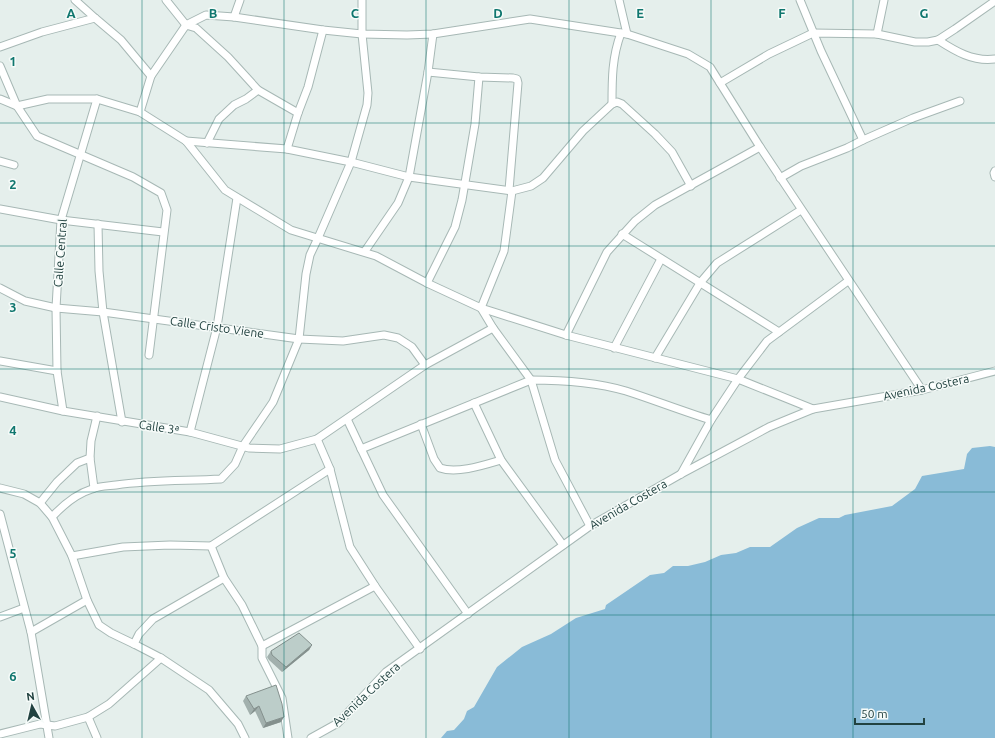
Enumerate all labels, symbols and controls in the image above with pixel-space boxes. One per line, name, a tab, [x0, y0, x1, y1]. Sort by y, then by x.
text: A	[66, 6, 76, 20]
text: B	[209, 6, 218, 20]
text: C	[351, 6, 360, 20]
text: D	[493, 6, 503, 20]
text: E	[636, 6, 644, 20]
text: F	[778, 6, 786, 20]
text: G	[920, 6, 929, 20]
text: 1	[9, 54, 17, 68]
text: 2	[9, 177, 17, 191]
street label: Calle Central	[51, 218, 69, 288]
text: 3	[9, 300, 17, 314]
street label: Calle Cristo Viene	[169, 314, 265, 340]
street label: Avenida Costera	[882, 372, 970, 402]
street label: Calle 3ª	[138, 417, 180, 437]
text: 4	[9, 423, 17, 437]
street label: Avenida Costera	[587, 477, 669, 531]
text: 5	[9, 546, 17, 560]
street label: Avenida Costera	[330, 659, 402, 729]
text: 6	[9, 669, 17, 683]
north arrow	[12, 686, 52, 726]
text: N	[26, 690, 36, 703]
scale bar	[855, 700, 924, 726]
text: 50 m	[861, 707, 888, 720]

